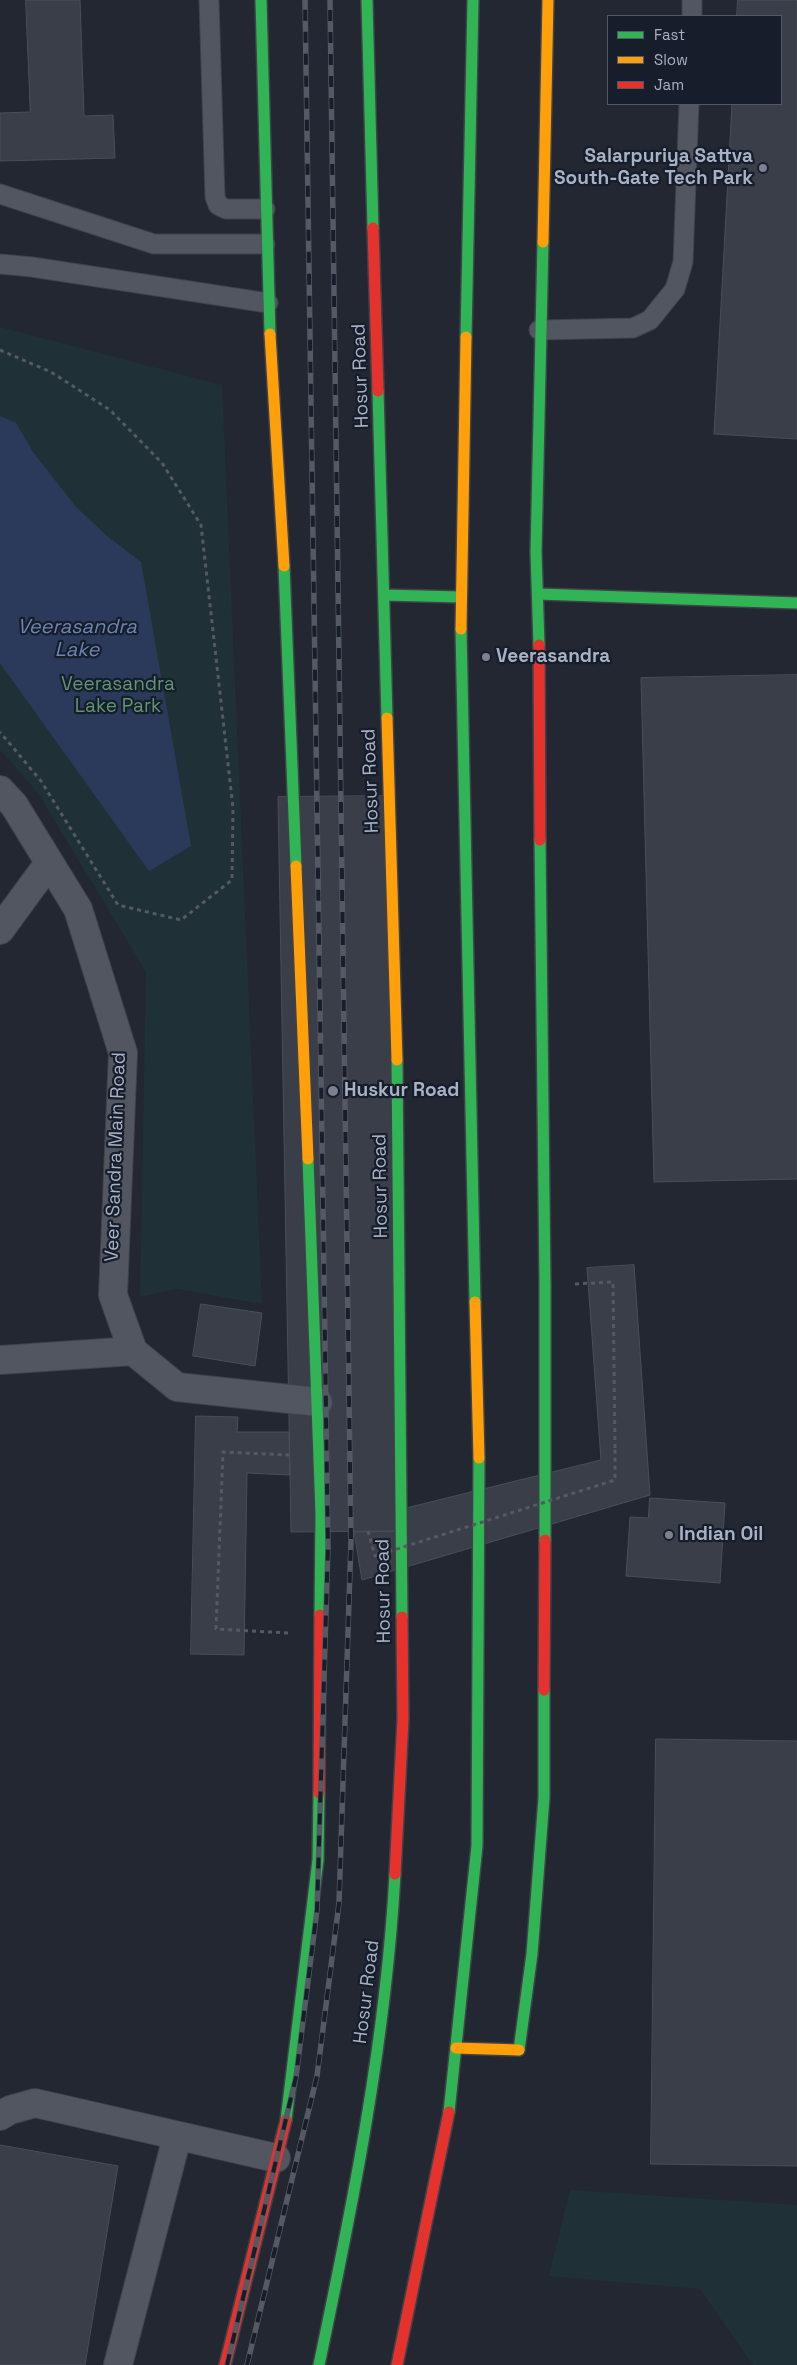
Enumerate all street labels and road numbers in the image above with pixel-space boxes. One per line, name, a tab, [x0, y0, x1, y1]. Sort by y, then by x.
street label: Hosur Road	[348, 323, 374, 429]
street label: Hosur Road	[358, 728, 384, 834]
street label: Veer Sandra Main Road	[101, 1052, 131, 1262]
street label: Hosur Road	[369, 1134, 393, 1238]
street label: Hosur Road	[372, 1539, 396, 1643]
street label: Hosur Road	[349, 1939, 385, 2045]

